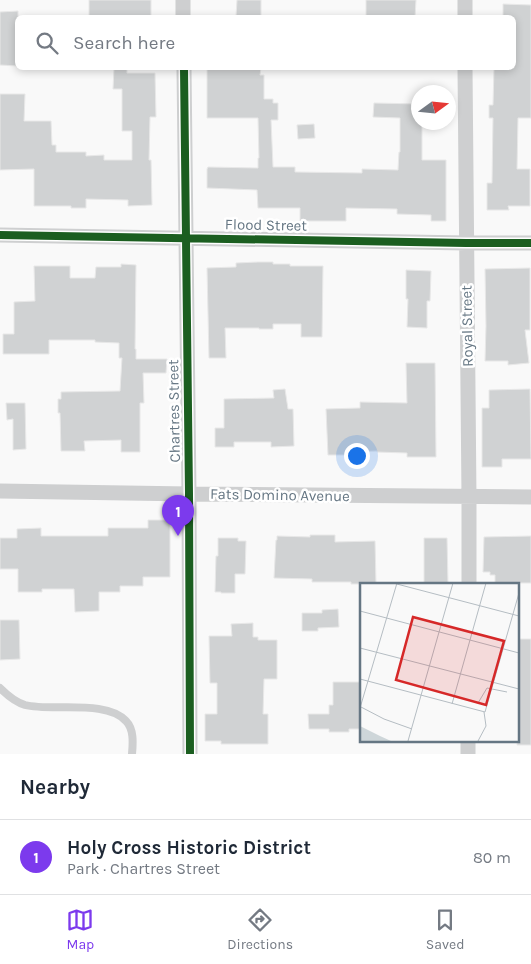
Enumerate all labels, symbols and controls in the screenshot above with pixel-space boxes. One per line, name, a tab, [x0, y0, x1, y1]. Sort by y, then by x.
search box	[15, 15, 516, 70]
icon: search	[33, 29, 61, 57]
text: Search here	[73, 32, 175, 54]
north arrow	[411, 85, 456, 130]
street label: Flood Street	[225, 215, 308, 235]
street label: Royal Street	[457, 285, 477, 367]
street label: Chartres Street	[164, 359, 184, 463]
your location	[344, 443, 370, 469]
street label: Fats Domino Avenue	[210, 485, 350, 505]
pin: 1	[162, 495, 194, 536]
inset map	[360, 583, 518, 742]
text: Nearby	[20, 775, 90, 799]
text: Holy Cross Historic District	[67, 837, 311, 859]
text: 1	[33, 848, 39, 867]
text: 80 m	[473, 848, 511, 867]
text: Park · Chartres Street	[67, 859, 220, 878]
tab: Map	[66, 906, 94, 953]
tab: Directions	[227, 906, 293, 953]
tab: Saved	[426, 906, 465, 953]

